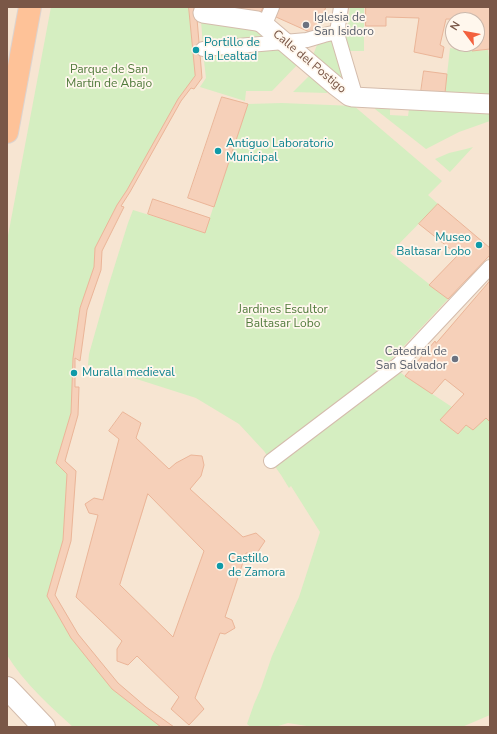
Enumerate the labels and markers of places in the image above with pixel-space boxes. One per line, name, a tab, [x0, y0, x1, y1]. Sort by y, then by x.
place label: Iglesia de San Isidoro	[314, 11, 374, 39]
marker: Iglesia de San Isidoro	[301, 20, 311, 30]
place label: Portillo de la Lealtad	[204, 36, 260, 64]
marker: Portillo de la Lealtad	[191, 45, 201, 55]
place label: Antiguo Laboratorio Municipal	[226, 137, 334, 165]
marker: Antiguo Laboratorio Municipal	[213, 146, 223, 156]
place label: Museo Baltasar Lobo	[396, 231, 471, 259]
marker: Museo Baltasar Lobo	[474, 240, 484, 250]
place label: Catedral de San Salvador	[376, 345, 447, 373]
marker: Catedral de San Salvador	[450, 354, 460, 364]
place label: Muralla medieval	[82, 366, 175, 380]
marker: Muralla medieval	[69, 368, 79, 378]
place label: Castillo de Zamora	[228, 552, 285, 580]
marker: Castillo de Zamora	[215, 561, 225, 571]

